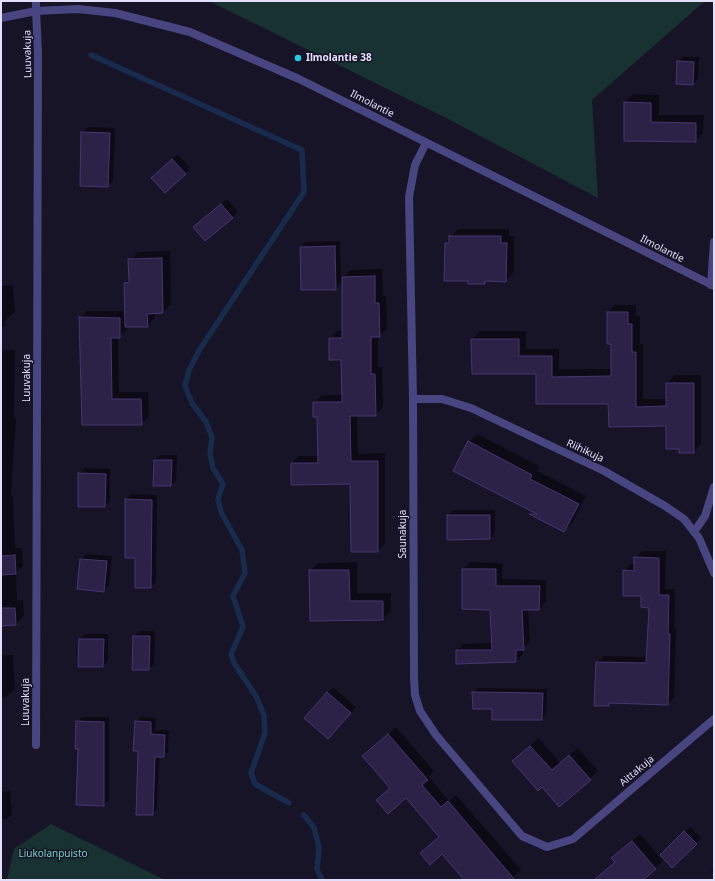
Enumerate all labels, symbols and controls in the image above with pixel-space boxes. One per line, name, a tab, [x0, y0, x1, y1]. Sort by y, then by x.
street label: Luuvakuja	[22, 30, 34, 78]
place label: Ilmolantie 38	[306, 52, 372, 64]
marker: Ilmolantie 38	[293, 53, 303, 63]
street label: Ilmolantie	[348, 88, 396, 120]
street label: Ilmolantie	[638, 233, 686, 265]
street label: Luuvakuja	[21, 354, 33, 402]
street label: Riihikuja	[564, 437, 606, 465]
street label: Saunakuja	[397, 510, 409, 558]
street label: Luuvakuja	[20, 678, 32, 726]
street label: Aittakuja	[617, 753, 657, 789]
park label: Liukolanpuisto	[18, 848, 88, 860]

